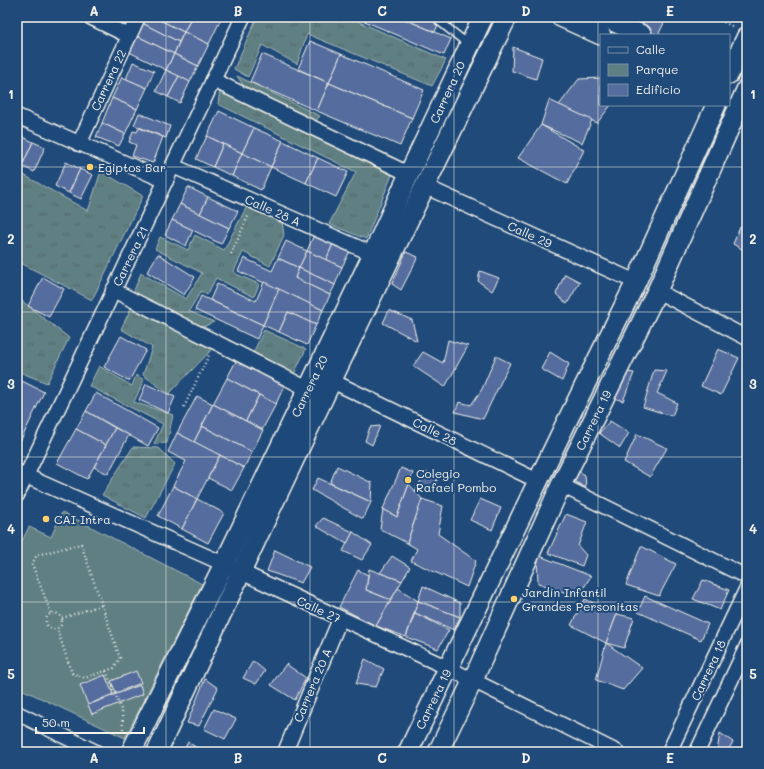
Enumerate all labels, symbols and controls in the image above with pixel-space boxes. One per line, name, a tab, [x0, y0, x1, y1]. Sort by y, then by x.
text: A	[89, 2, 99, 19]
text: B	[234, 2, 243, 19]
text: C	[377, 2, 387, 19]
text: D	[521, 2, 531, 19]
text: E	[666, 2, 674, 19]
legend	[600, 34, 730, 106]
text: Calle	[636, 41, 666, 57]
street label: Carrera 22	[87, 47, 129, 113]
street label: Carrera 20	[426, 58, 469, 126]
text: Parque	[636, 61, 679, 77]
text: Edificio	[636, 81, 680, 97]
text: 1	[8, 85, 14, 102]
text: 1	[750, 85, 756, 102]
place label: Egiptos Bar	[98, 159, 166, 175]
marker: Egiptos Bar	[85, 162, 95, 172]
street label: Calle 28 A	[243, 191, 303, 229]
street label: Calle 29	[505, 217, 555, 251]
street label: Carrera 21	[109, 223, 151, 289]
text: 2	[7, 230, 15, 247]
text: 2	[749, 230, 757, 247]
street label: Carrera 20	[287, 352, 331, 420]
text: 3	[7, 375, 15, 392]
text: 3	[749, 375, 757, 392]
street label: Carrera 19	[571, 387, 615, 453]
street label: Calle 28	[410, 413, 460, 449]
place label: Colegio Rafael Pombo	[416, 465, 496, 495]
marker: Colegio Rafael Pombo	[403, 475, 413, 485]
place label: CAI Intra	[54, 511, 111, 527]
marker: CAI Intra	[41, 514, 51, 524]
text: 4	[7, 520, 15, 537]
text: 4	[749, 520, 757, 537]
place label: Jardín Infantil Grandes Personitas	[522, 584, 639, 614]
street label: Calle 27	[294, 592, 344, 626]
marker: Jardín Infantil Grandes Personitas	[509, 594, 519, 604]
street label: Carrera 18	[687, 637, 729, 703]
street label: Carrera 20 A	[289, 645, 335, 725]
text: 5	[7, 665, 15, 682]
text: 5	[749, 665, 757, 682]
street label: Carrera 19	[411, 666, 455, 732]
scale bar	[36, 709, 144, 735]
text: 50 m	[42, 714, 70, 730]
text: A	[89, 749, 99, 766]
text: B	[234, 749, 243, 766]
text: C	[377, 749, 387, 766]
text: D	[521, 749, 531, 766]
text: E	[666, 749, 674, 766]

